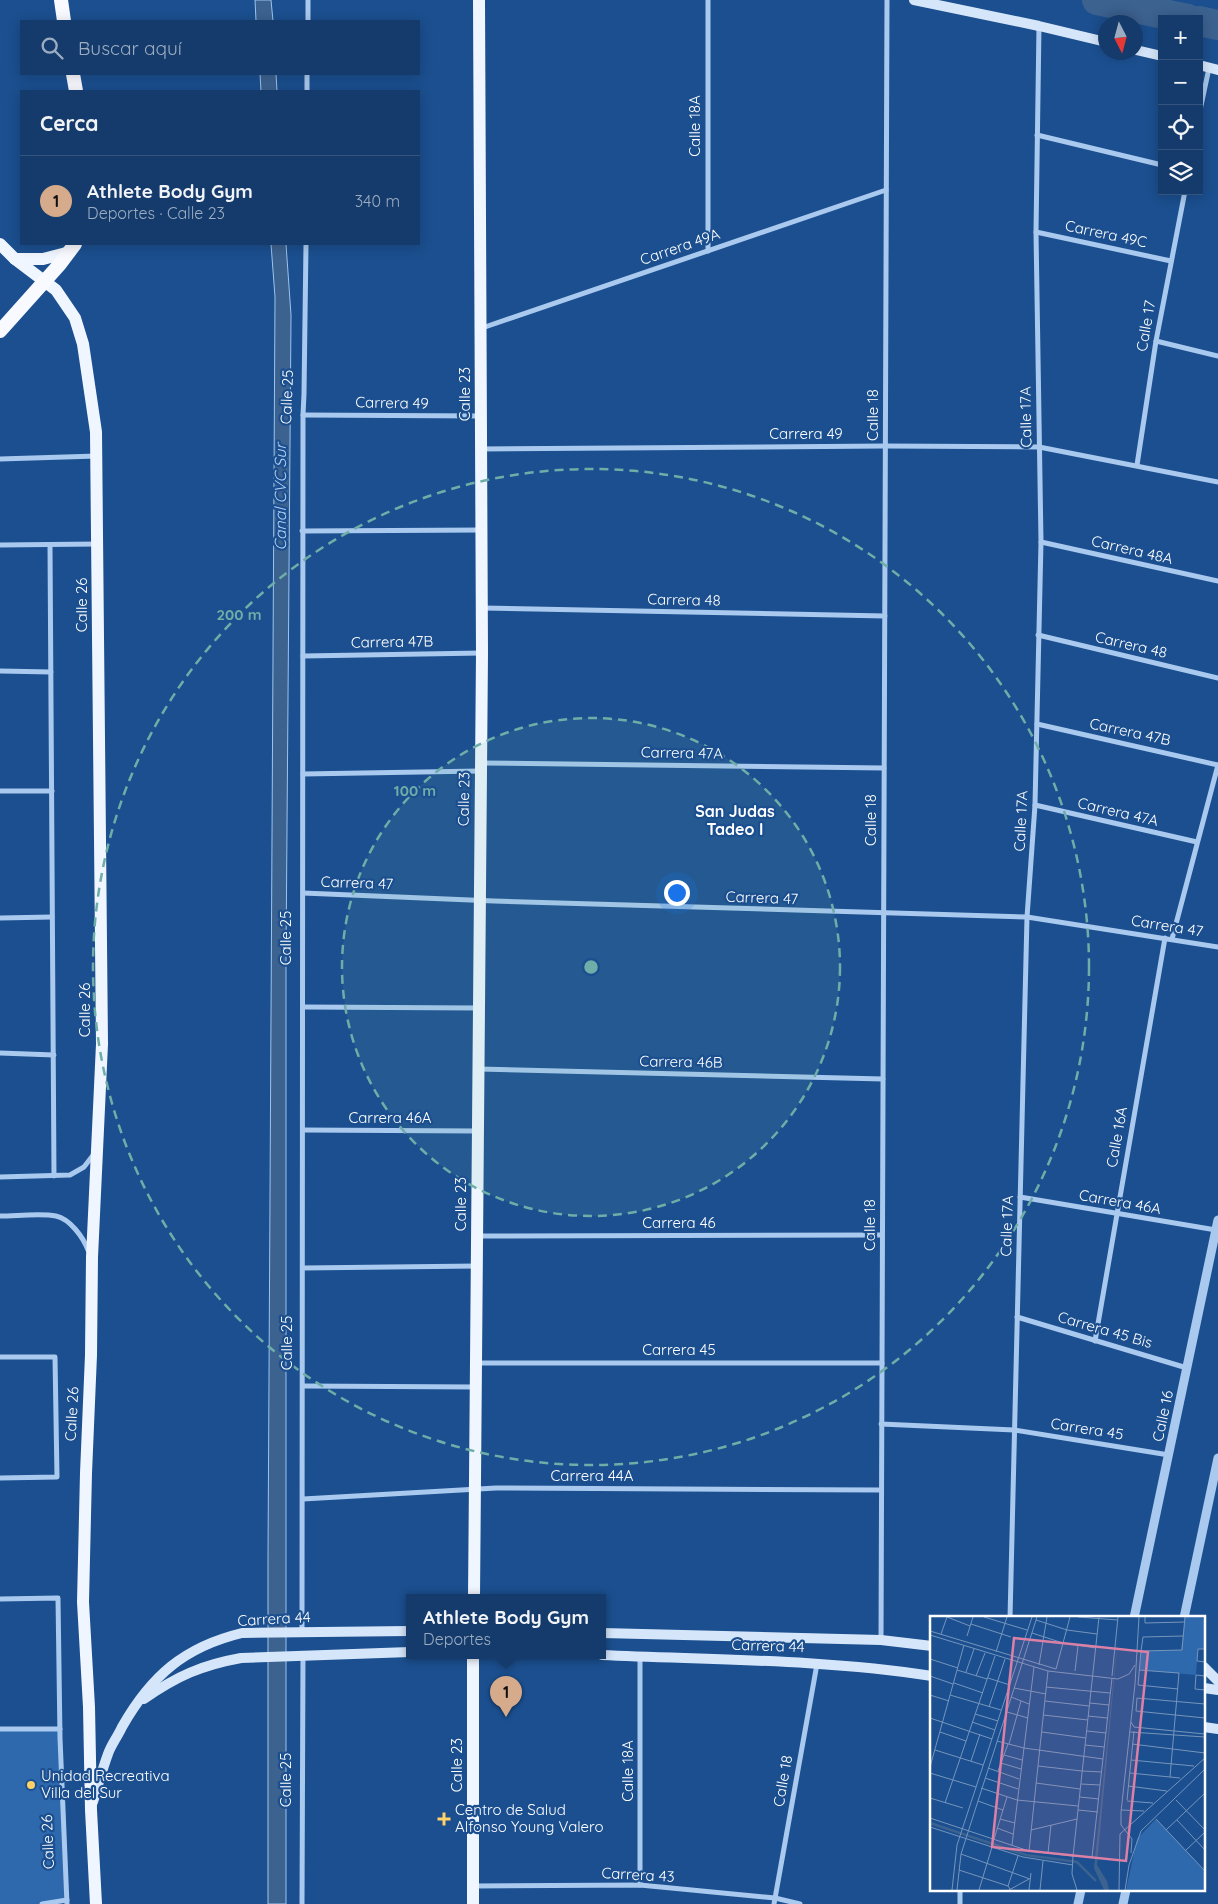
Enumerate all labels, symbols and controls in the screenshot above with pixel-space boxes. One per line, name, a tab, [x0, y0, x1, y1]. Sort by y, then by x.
north arrow	[1098, 15, 1143, 60]
map controls	[1158, 15, 1203, 195]
button: +	[1158, 15, 1203, 60]
search box	[20, 20, 420, 75]
icon: search	[38, 34, 66, 62]
text: Buscar aquí	[78, 36, 182, 60]
button: −	[1158, 60, 1203, 105]
street label: Calle 18A	[685, 95, 704, 157]
button: locate	[1158, 105, 1203, 150]
text: Cerca	[40, 110, 98, 136]
button: layers	[1158, 150, 1203, 195]
text: Athlete Body Gym	[87, 179, 253, 203]
text: 1	[53, 191, 59, 211]
text: 340 m	[355, 191, 400, 211]
text: Deportes · Calle 23	[87, 203, 225, 223]
street label: Carrera 49C	[1063, 216, 1149, 251]
street label: Carrera 49A	[637, 224, 722, 269]
street label: Calle 17	[1132, 299, 1159, 353]
street label: Calle 23	[455, 367, 474, 421]
street label: Calle 25	[276, 369, 297, 425]
street label: Calle 17A	[1015, 386, 1036, 448]
street label: Calle 18	[863, 389, 882, 441]
street label: Carrera 49	[355, 392, 429, 413]
street label: Carrera 49	[769, 424, 843, 443]
water label: Canal CVC Sur	[270, 442, 290, 551]
street label: Carrera 48A	[1090, 531, 1175, 568]
street label: Calle 26	[72, 578, 91, 632]
street label: Carrera 48	[647, 589, 721, 610]
text: 200 m	[217, 605, 262, 624]
street label: Carrera 48	[1093, 627, 1169, 662]
street label: Carrera 47B	[351, 631, 434, 652]
street label: Carrera 47B	[1088, 714, 1173, 749]
street label: Carrera 47A	[641, 742, 724, 763]
street label: Calle 23	[454, 772, 473, 826]
text: 100 m	[394, 781, 436, 800]
street label: Calle 17A	[1009, 790, 1032, 852]
street label: Carrera 47A	[1076, 793, 1161, 830]
street label: Calle 18	[861, 794, 880, 846]
district label: San Judas Tadeo I	[695, 801, 775, 839]
street label: Carrera 47	[320, 872, 394, 893]
your location	[664, 880, 690, 906]
street label: Carrera 47	[725, 887, 799, 908]
street label: Carrera 47	[1130, 910, 1205, 941]
street label: Calle 25	[276, 911, 295, 965]
centre of rings	[582, 958, 600, 976]
street label: Calle 26	[75, 983, 94, 1037]
street label: Carrera 46B	[639, 1051, 723, 1072]
street label: Calle 16A	[1102, 1105, 1131, 1169]
street label: Carrera 46A	[348, 1108, 432, 1127]
street label: Calle 23	[451, 1177, 470, 1231]
street label: Carrera 46A	[1078, 1185, 1163, 1218]
street label: Calle 17A	[996, 1195, 1017, 1257]
street label: Calle 18	[860, 1199, 879, 1251]
street label: Carrera 46	[642, 1213, 716, 1232]
street label: Carrera 45 Bis	[1056, 1307, 1155, 1352]
street label: Calle 25	[277, 1316, 296, 1370]
street label: Carrera 45	[642, 1340, 716, 1359]
street label: Calle 26	[61, 1386, 82, 1442]
street label: Calle 16	[1148, 1389, 1177, 1443]
street label: Carrera 45	[1049, 1413, 1125, 1444]
street label: Carrera 44A	[551, 1466, 634, 1485]
popup	[406, 1594, 606, 1659]
text: Athlete Body Gym	[423, 1605, 589, 1629]
street label: Carrera 44	[237, 1607, 311, 1630]
inset map	[930, 1616, 1206, 1892]
text: Deportes	[423, 1629, 491, 1649]
street label: Carrera 44	[731, 1635, 805, 1656]
pin: 1	[490, 1676, 522, 1717]
street label: Calle 23	[447, 1738, 466, 1792]
street label: Calle 18A	[618, 1740, 637, 1802]
street label: Calle 25	[276, 1753, 295, 1807]
street label: Calle 18	[769, 1754, 796, 1808]
place label: Unidad Recreativa Villa del Sur	[41, 1766, 170, 1802]
marker: Unidad Recreativa Villa del Sur	[25, 1779, 37, 1791]
place label: Centro de Salud Alfonso Young Valero	[455, 1800, 604, 1836]
marker: Centro de Salud Alfonso Young Valero	[437, 1812, 451, 1826]
street label: Calle 26	[37, 1814, 58, 1870]
street label: Carrera 43	[601, 1863, 675, 1886]

